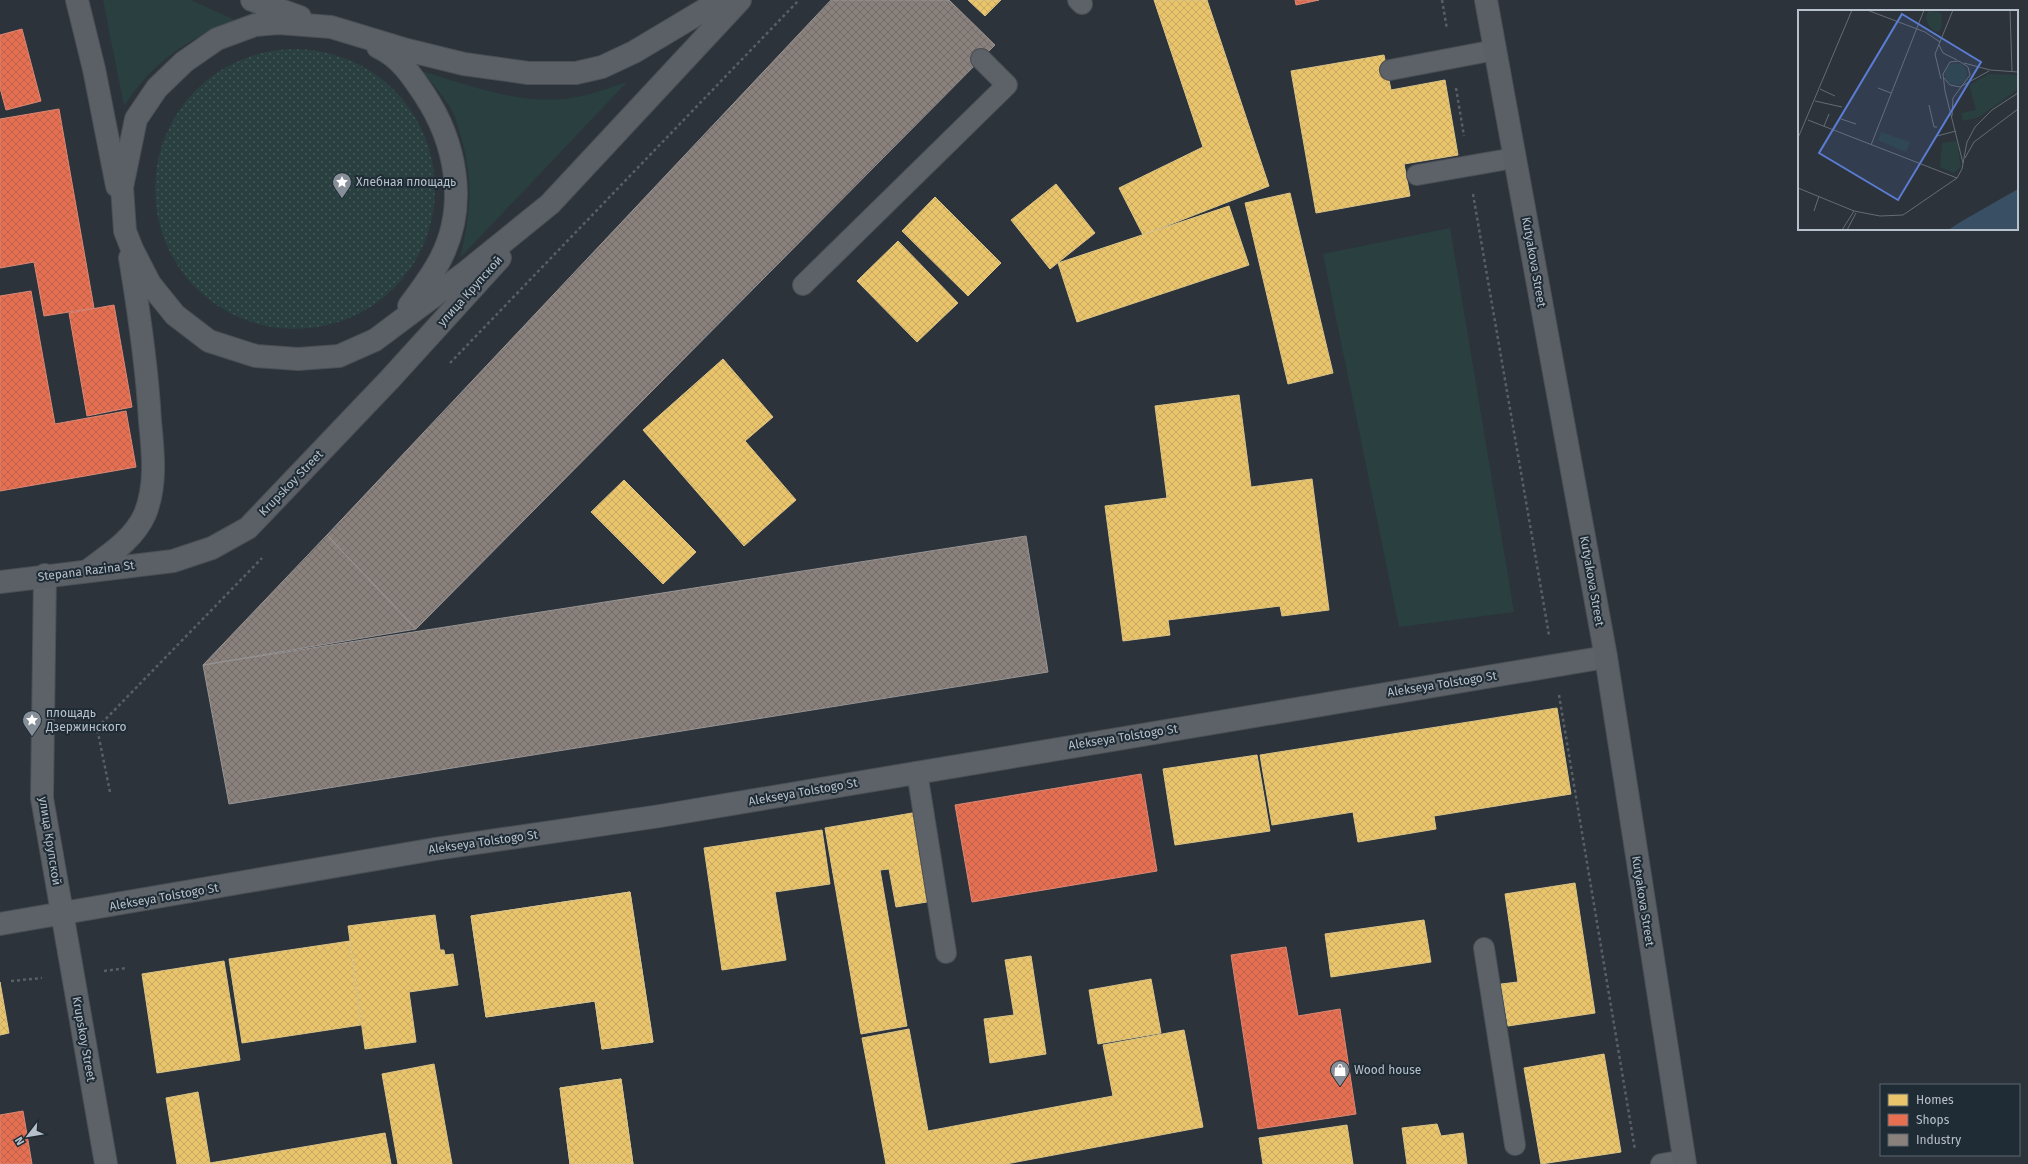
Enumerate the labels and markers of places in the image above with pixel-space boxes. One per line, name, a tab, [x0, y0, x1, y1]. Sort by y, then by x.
place icon: Хлебная площадь	[331, 171, 353, 199]
place label: Хлебная площадь	[356, 175, 456, 189]
place label: площадь Дзержинского	[45, 706, 127, 734]
place icon: площадь Дзержинского	[21, 709, 43, 737]
shop icon: Wood house	[1329, 1059, 1351, 1087]
place label: Wood house	[1354, 1063, 1421, 1077]

